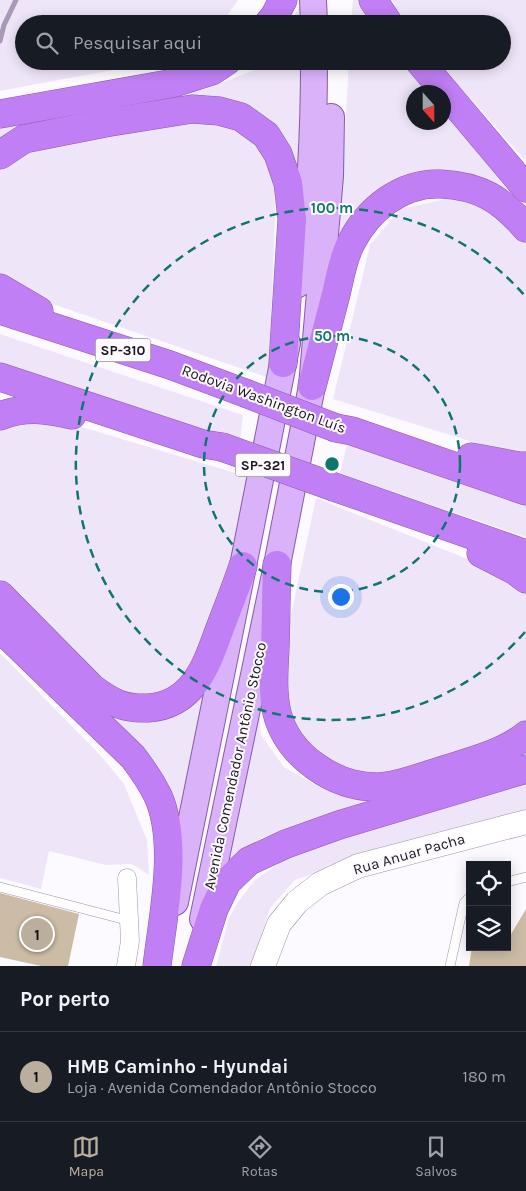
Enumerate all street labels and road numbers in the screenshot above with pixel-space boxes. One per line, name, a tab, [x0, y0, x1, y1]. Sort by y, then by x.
road number: SP-310	[96, 338, 150, 362]
street label: Rodovia Washington Luís	[179, 361, 349, 437]
road number: SP-321	[236, 454, 290, 476]
street label: Avenida Comendador Antônio Stocco	[200, 641, 270, 891]
street label: Rua Anuar Pacha	[351, 829, 467, 879]

